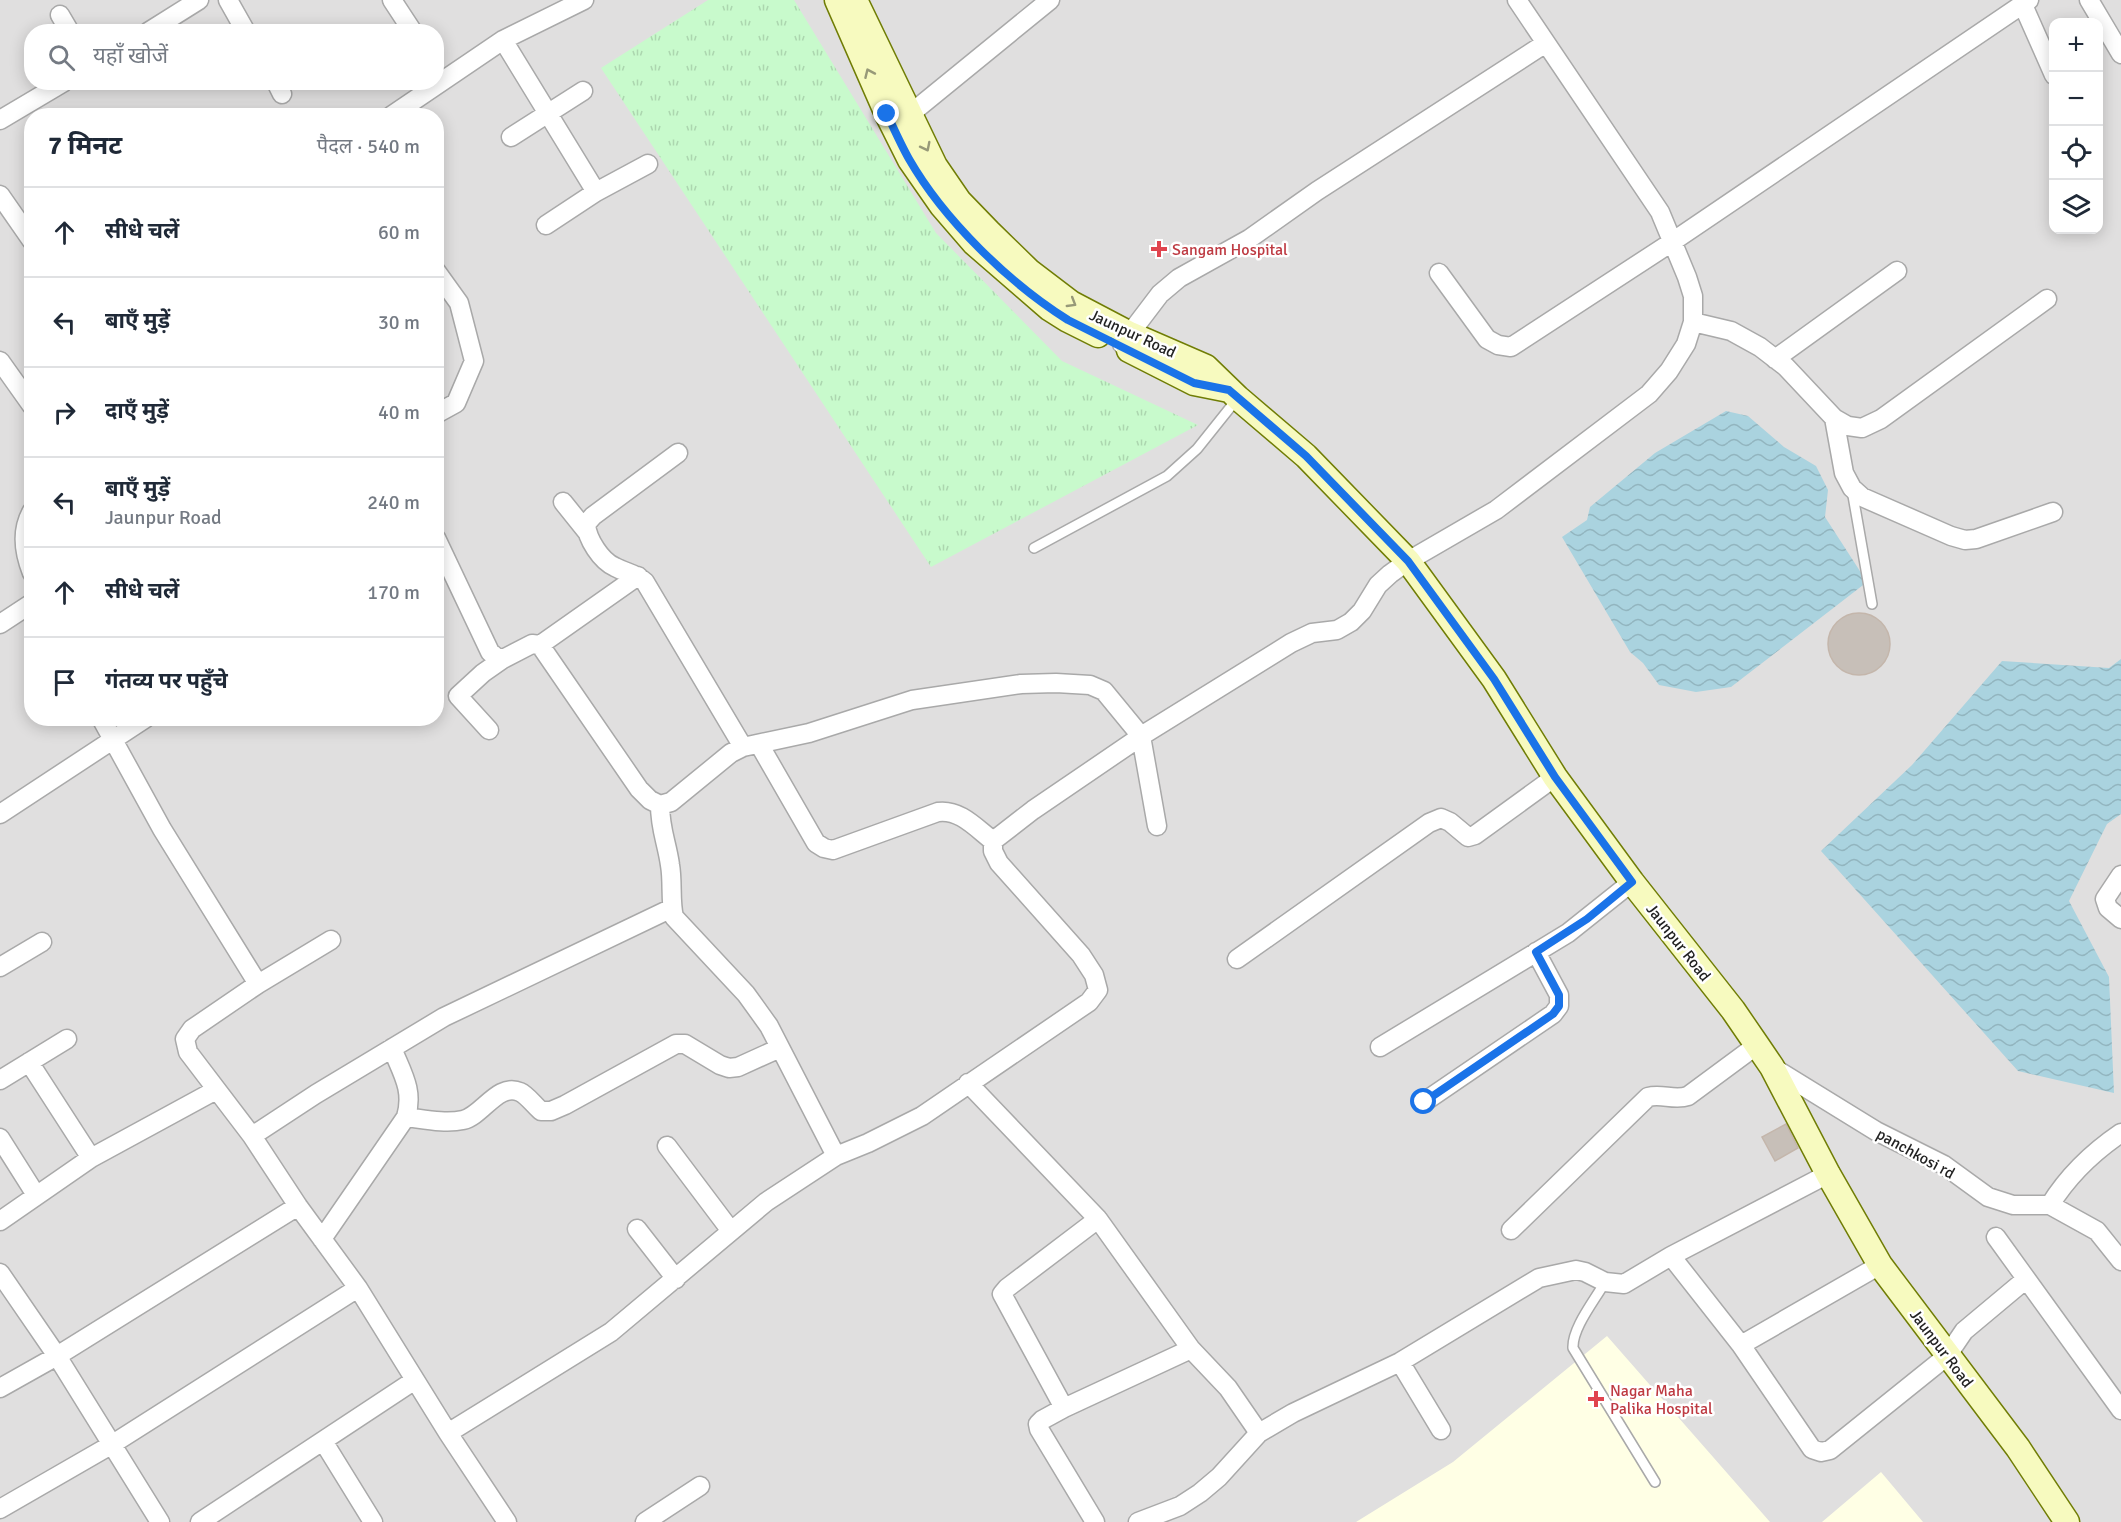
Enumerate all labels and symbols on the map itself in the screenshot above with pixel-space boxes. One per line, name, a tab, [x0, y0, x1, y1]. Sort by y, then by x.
one-way arrow	[864, 69, 876, 80]
route end	[873, 100, 899, 126]
one-way arrow	[918, 141, 930, 152]
marker: Sangam Hospital	[1150, 240, 1168, 258]
place label: Sangam Hospital	[1172, 240, 1288, 260]
one-way arrow	[1066, 295, 1076, 307]
street label: Jaunpur Road	[1086, 305, 1179, 363]
street label: Jaunpur Road	[1642, 900, 1715, 986]
route start	[1410, 1088, 1436, 1114]
street label: panchkosi rd	[1873, 1124, 1958, 1184]
street label: Jaunpur Road	[1905, 1305, 1977, 1392]
place label: Nagar Maha Palika Hospital	[1610, 1381, 1713, 1419]
marker: Nagar Maha Palika Hospital	[1587, 1390, 1605, 1408]

